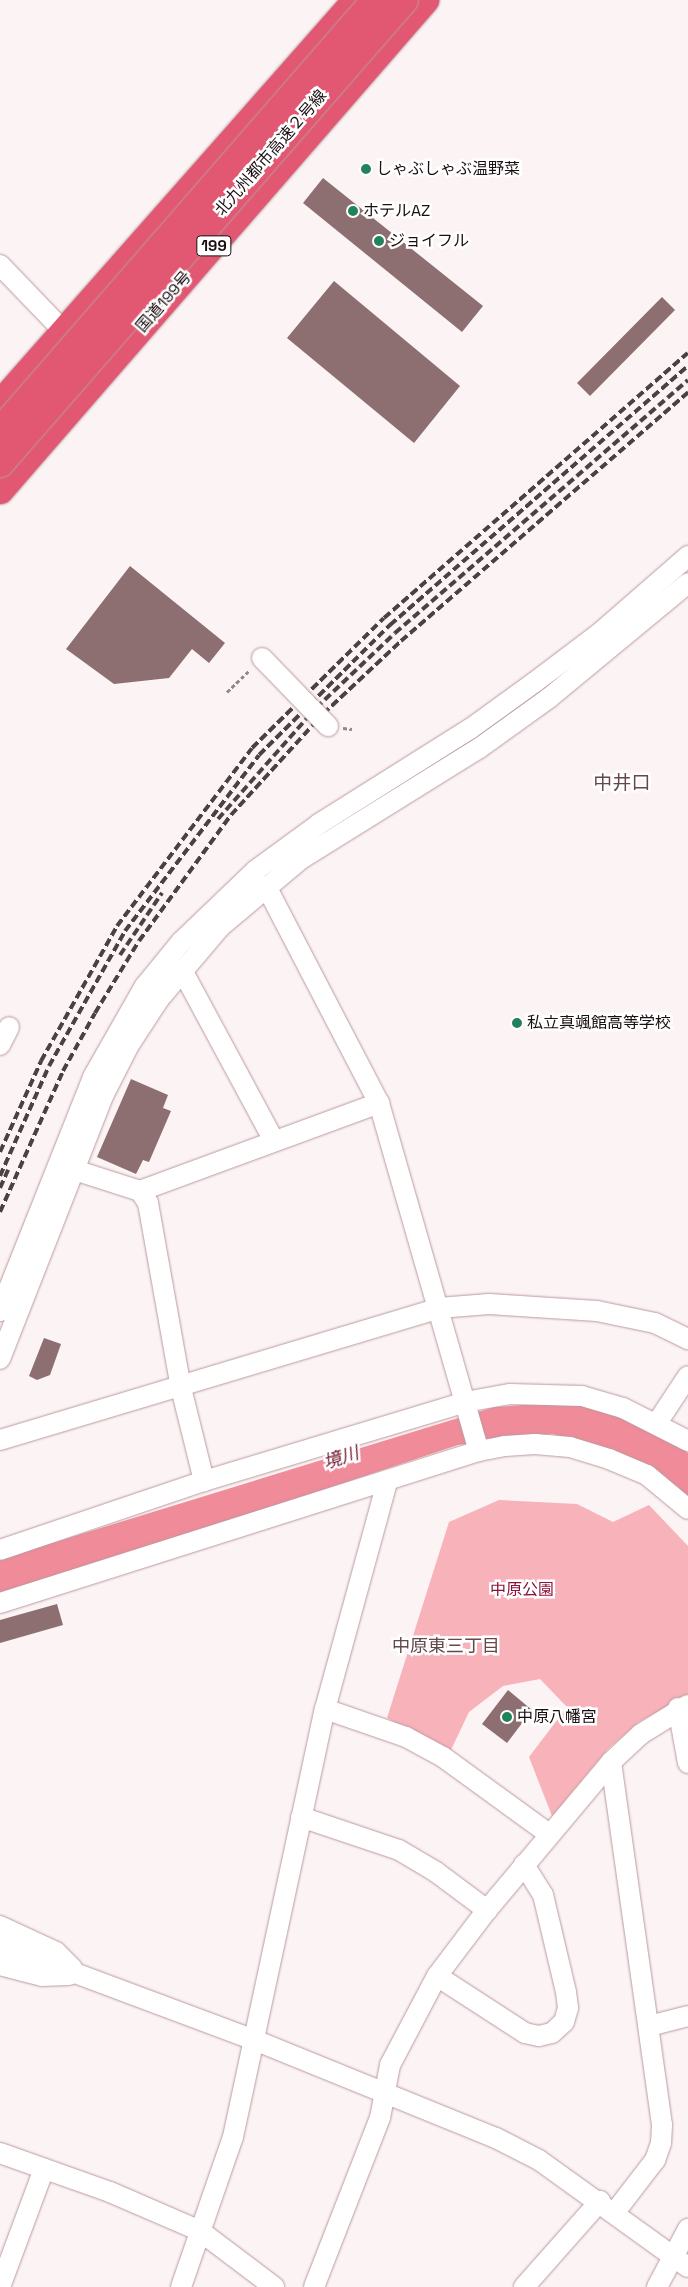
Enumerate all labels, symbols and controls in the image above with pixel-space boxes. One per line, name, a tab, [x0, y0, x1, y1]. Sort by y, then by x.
street label: 北九州都市高速２号線	[211, 86, 331, 220]
place label: しゃぶしゃぶ温野菜	[376, 159, 520, 179]
marker: しゃぶしゃぶ温野菜	[360, 163, 372, 175]
place label: ホテルAZ	[363, 201, 430, 221]
marker: ホテルAZ	[347, 205, 359, 217]
place label: ジョイフル	[389, 231, 469, 251]
road number: 199	[195, 234, 233, 258]
marker: ジョイフル	[373, 235, 385, 247]
street label: 国道199号	[132, 268, 196, 336]
district label: 中井口	[594, 772, 650, 794]
place label: 私立真颯館高等学校	[527, 1013, 671, 1033]
marker: 私立真颯館高等学校	[511, 1017, 523, 1029]
water label: 境川	[321, 1442, 361, 1474]
park label: 中原公園	[490, 1580, 554, 1600]
district label: 中原東三丁目	[392, 1635, 500, 1657]
place label: 中原八幡宮	[517, 1707, 597, 1727]
marker: 中原八幡宮	[501, 1711, 513, 1723]

